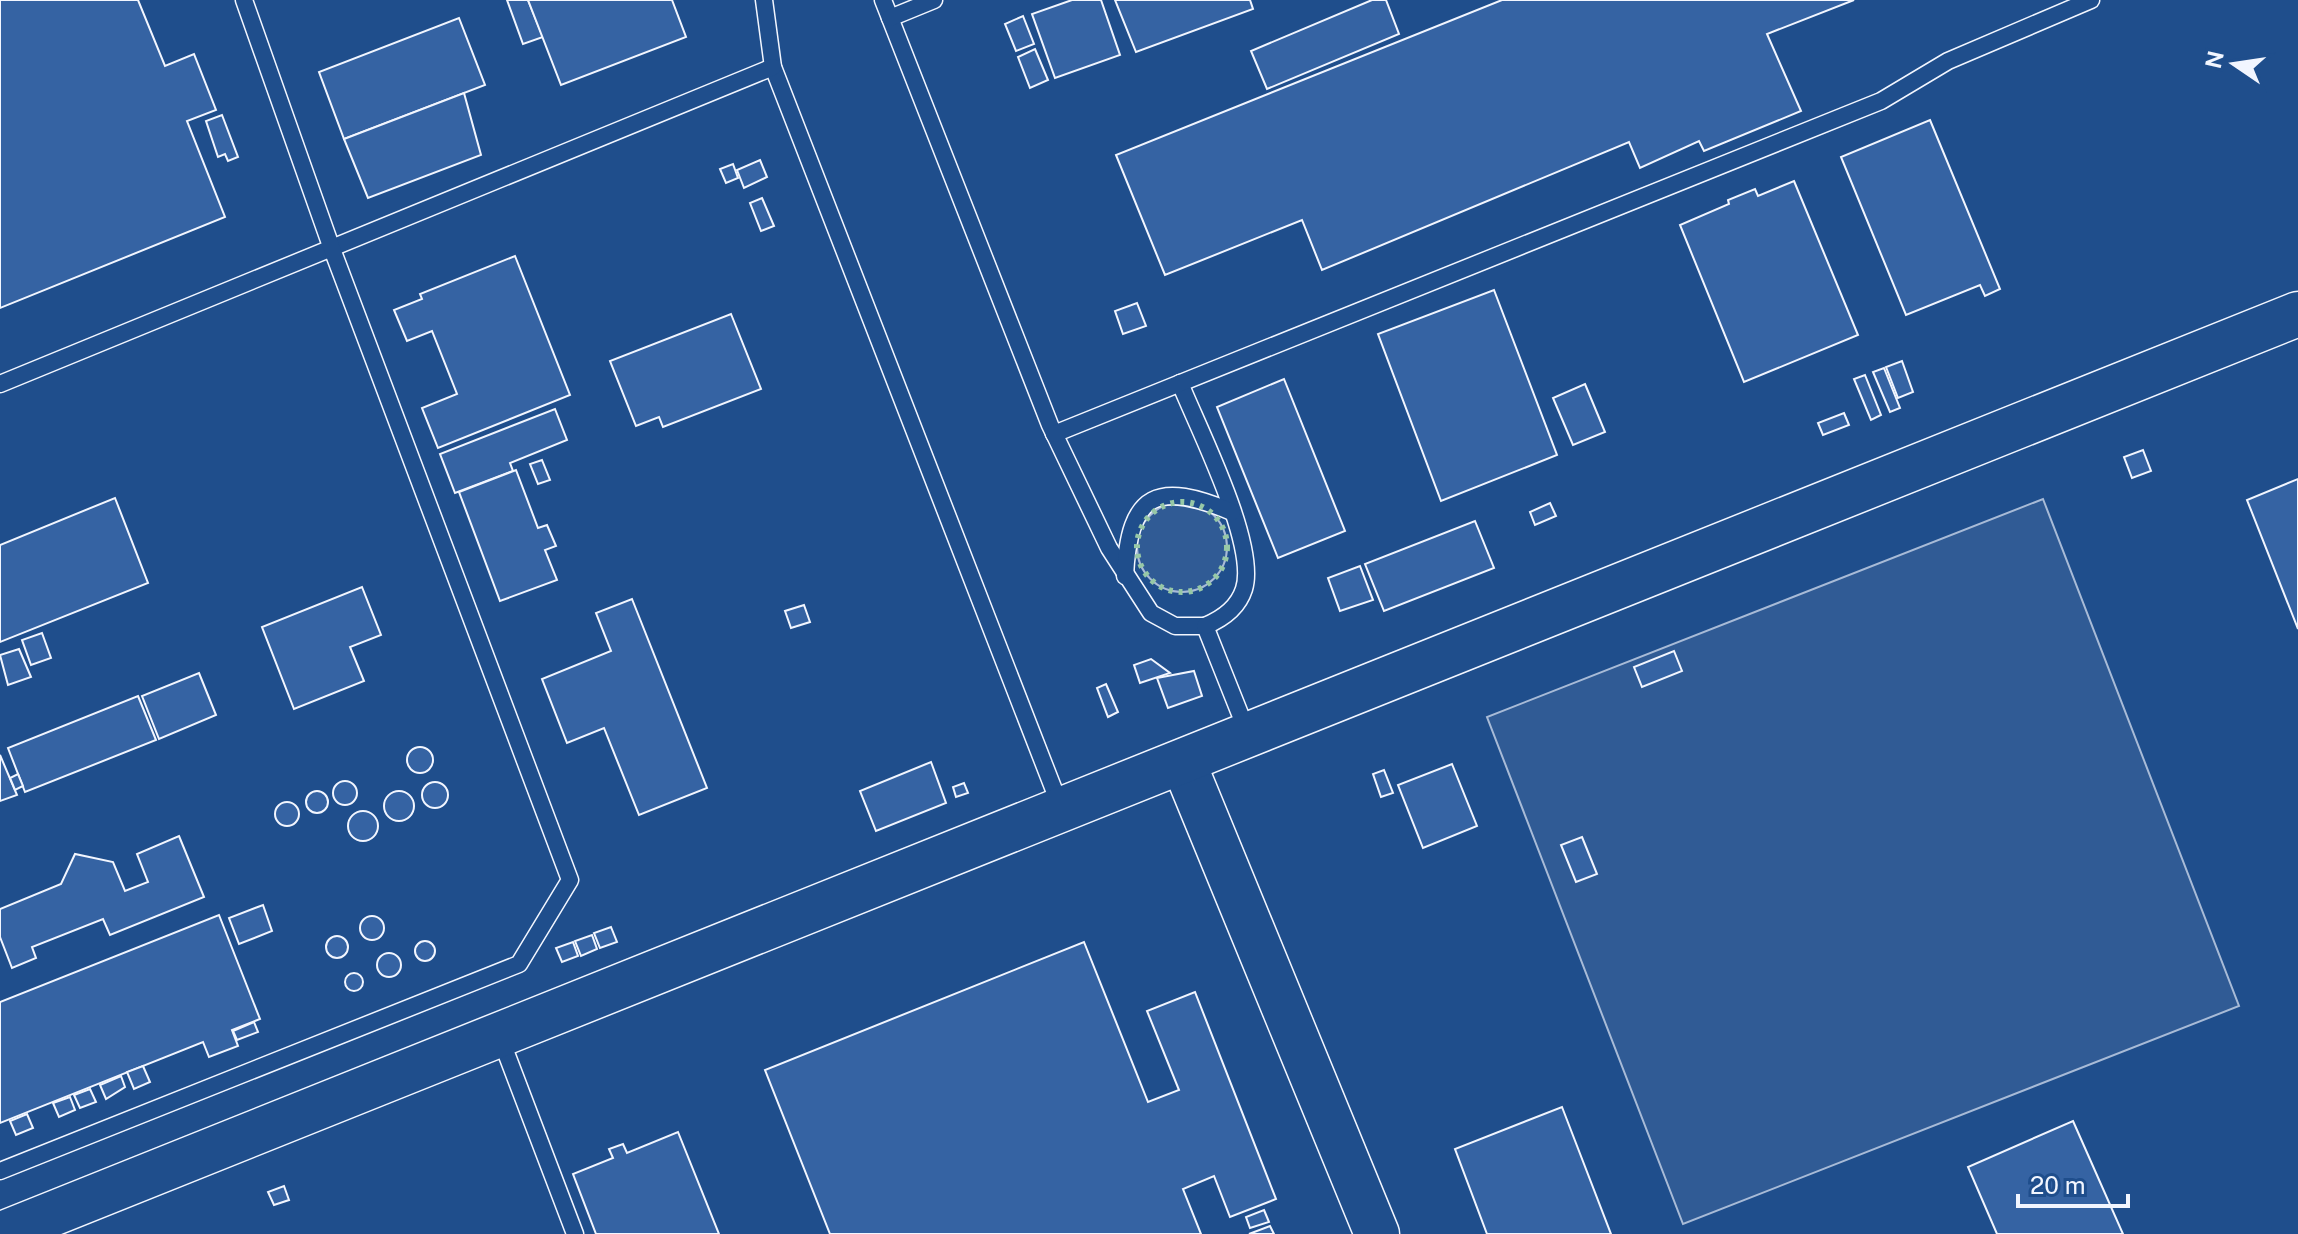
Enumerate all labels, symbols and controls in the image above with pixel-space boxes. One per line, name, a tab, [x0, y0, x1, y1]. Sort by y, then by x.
north arrow	[2194, 24, 2274, 104]
text: N	[2200, 48, 2229, 71]
scale bar	[2018, 1158, 2128, 1208]
text: 20 m	[2030, 1171, 2086, 1199]

